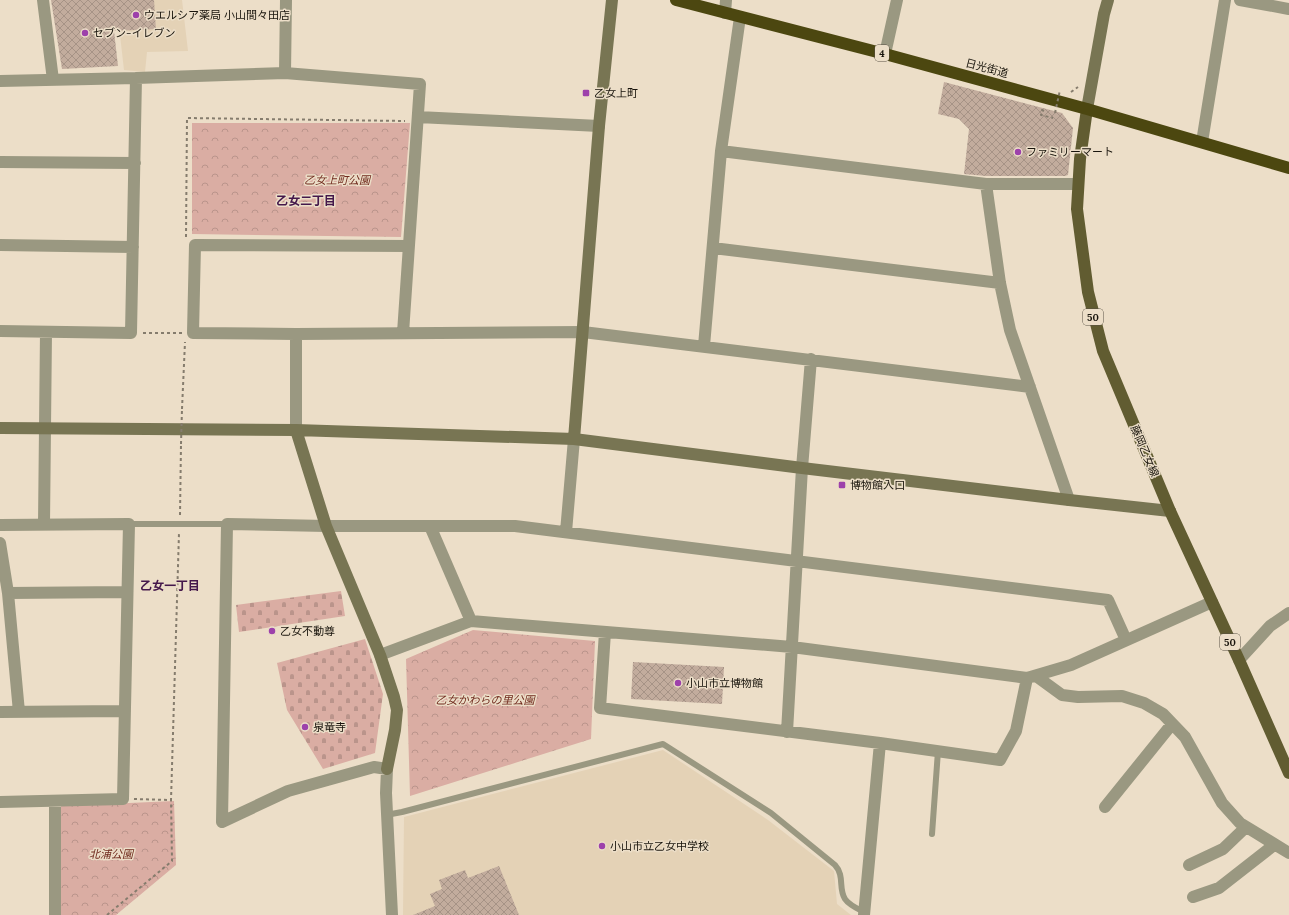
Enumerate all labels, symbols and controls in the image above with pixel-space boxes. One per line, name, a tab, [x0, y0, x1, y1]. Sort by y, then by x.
place label: ウエルシア薬局 小山間々田店	[144, 8, 290, 22]
marker: ウエルシア薬局 小山間々田店	[131, 10, 141, 20]
place label: セブン-イレブン	[93, 26, 175, 40]
marker: セブン-イレブン	[80, 28, 90, 38]
road number: 4	[875, 45, 889, 61]
street label: 日光街道	[964, 56, 1010, 80]
place label: 乙女上町	[594, 86, 638, 100]
marker: 乙女上町	[581, 88, 591, 98]
place label: ファミリーマート	[1026, 145, 1114, 159]
marker: ファミリーマート	[1013, 147, 1023, 157]
park label: 乙女上町公園	[304, 173, 372, 187]
district label: 乙女二丁目	[276, 193, 336, 208]
road number: 50	[1083, 309, 1103, 325]
street label: 藤岡乙女線	[1128, 423, 1162, 479]
place label: 博物館入口	[850, 478, 905, 492]
marker: 博物館入口	[837, 480, 847, 490]
district label: 乙女一丁目	[140, 578, 200, 593]
place label: 乙女不動尊	[280, 624, 335, 638]
marker: 乙女不動尊	[267, 626, 277, 636]
road number: 50	[1220, 634, 1240, 650]
place label: 小山市立博物館	[686, 676, 763, 690]
marker: 小山市立博物館	[673, 678, 683, 688]
park label: 乙女かわらの里公園	[436, 693, 536, 707]
place label: 泉竜寺	[313, 720, 346, 734]
marker: 泉竜寺	[300, 722, 310, 732]
place label: 小山市立乙女中学校	[610, 839, 709, 853]
marker: 小山市立乙女中学校	[597, 841, 607, 851]
park label: 北浦公園	[89, 847, 135, 861]

